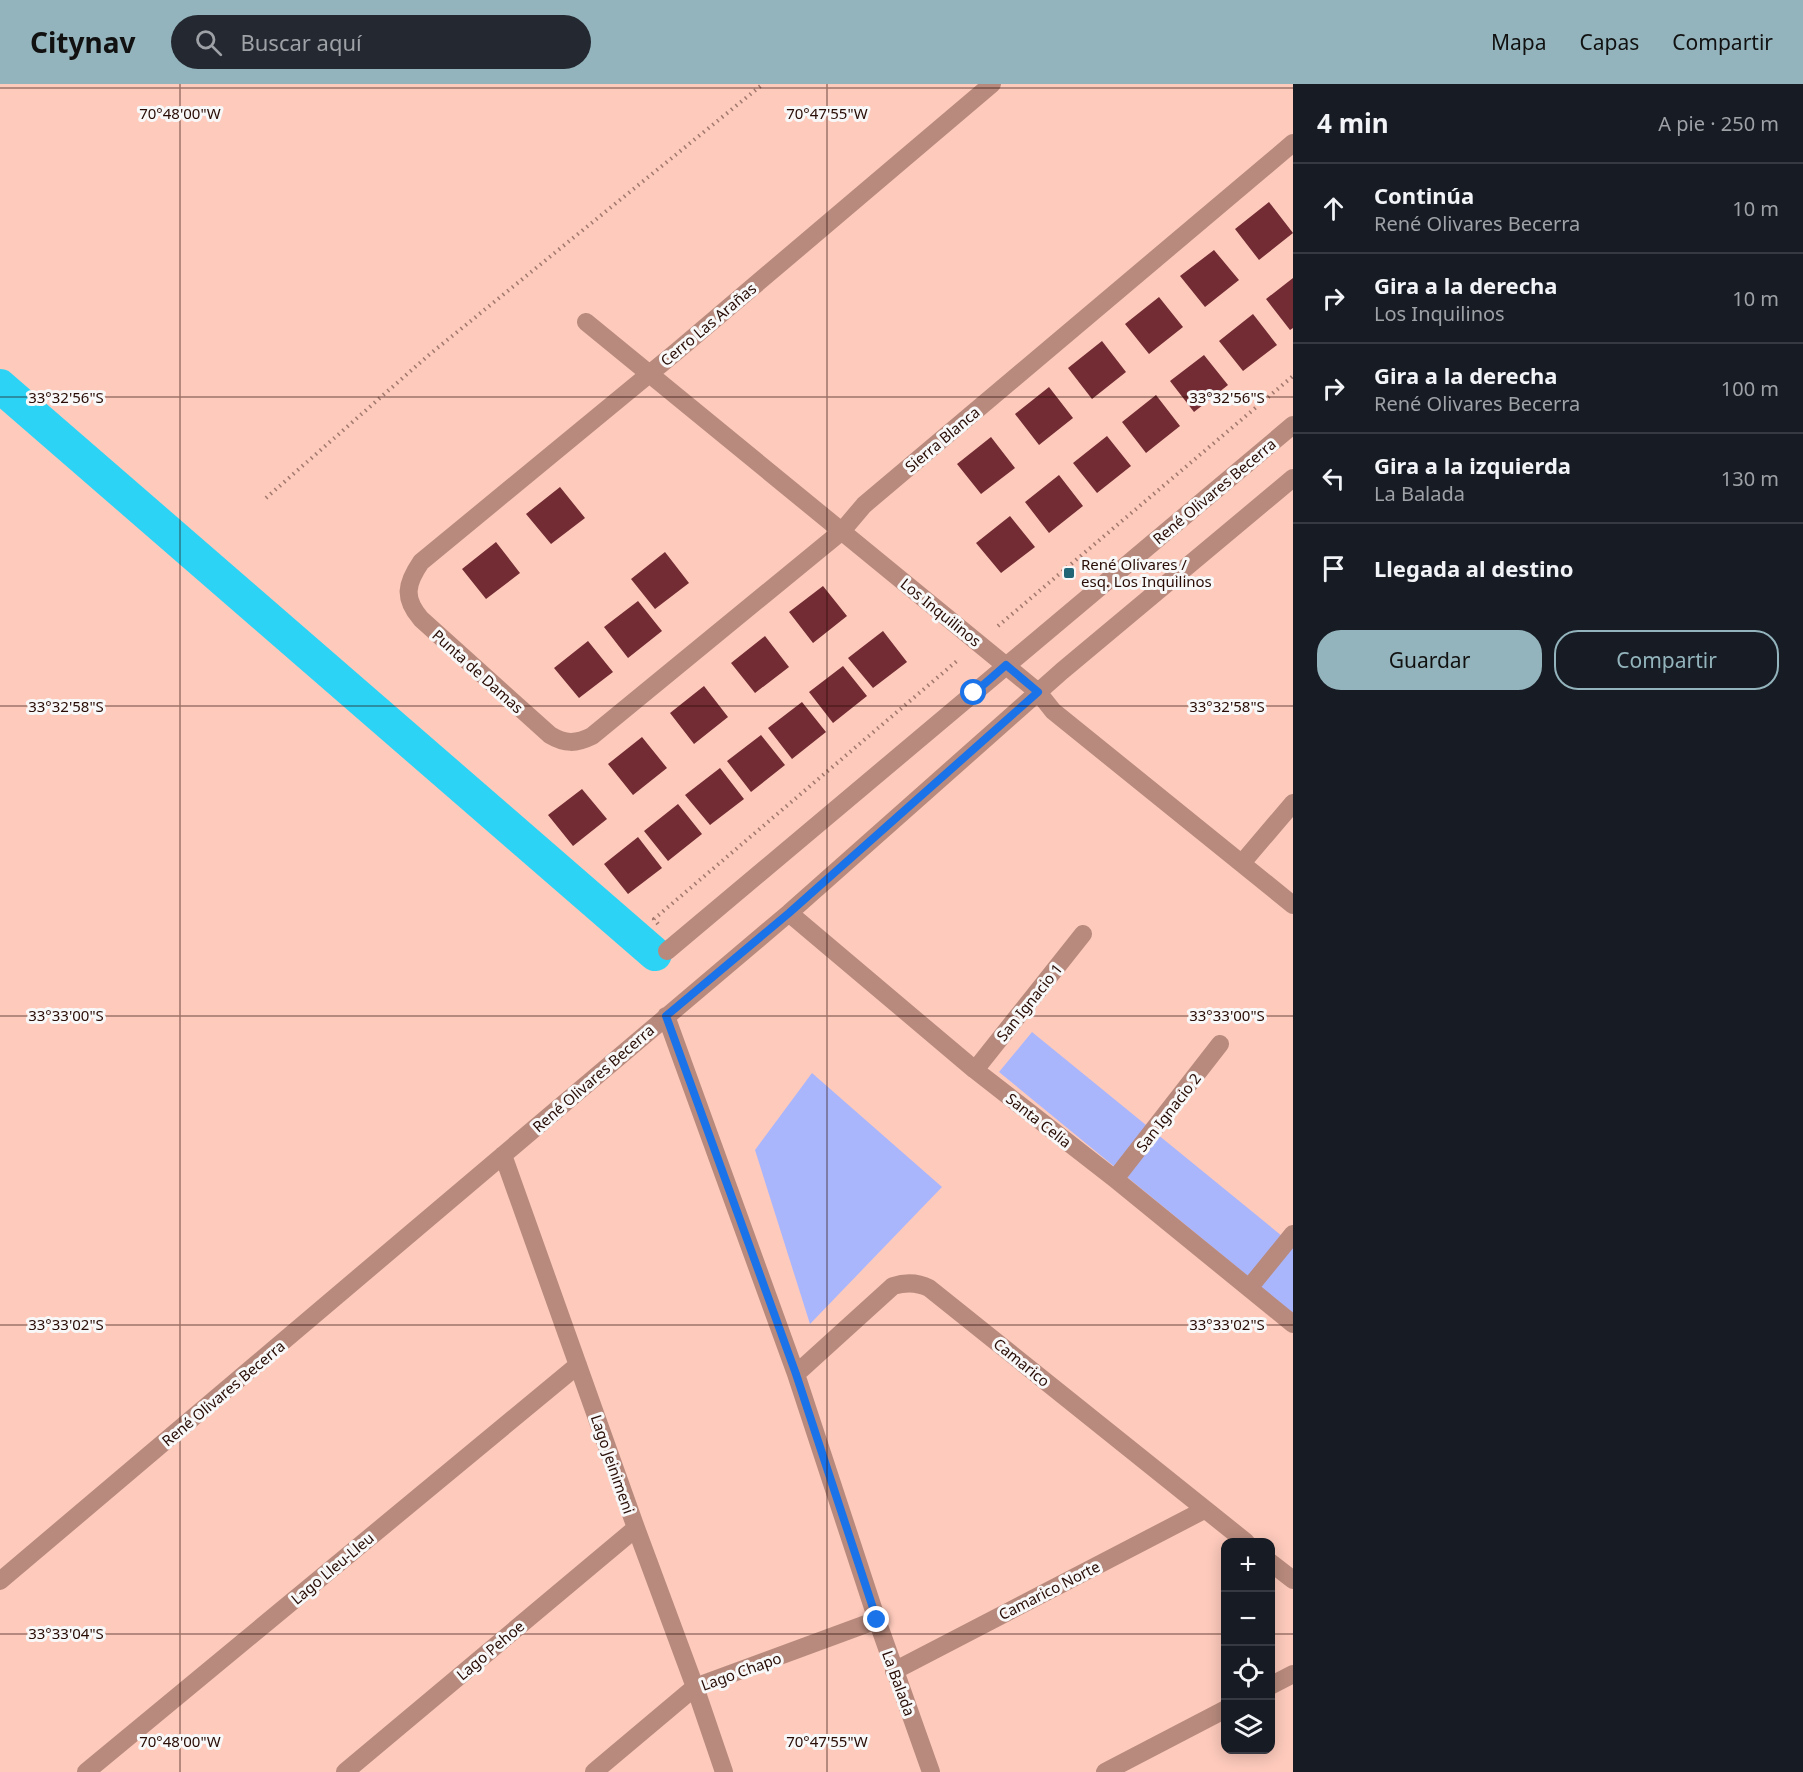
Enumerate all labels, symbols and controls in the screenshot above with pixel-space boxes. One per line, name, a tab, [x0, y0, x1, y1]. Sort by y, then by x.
search box	[171, 15, 591, 69]
text: Citynav	[30, 23, 135, 61]
icon: search	[192, 26, 225, 59]
text: Buscar aquí	[240, 27, 362, 57]
text: Mapa	[1491, 28, 1547, 56]
text: Capas	[1580, 28, 1639, 56]
text: Compartir	[1672, 28, 1773, 56]
text: 70°48'00"W	[139, 103, 221, 123]
text: 70°47'55"W	[786, 103, 868, 123]
text: 4 min	[1317, 105, 1389, 141]
text: A pie · 250 m	[1658, 110, 1779, 137]
text: Continúa	[1374, 180, 1474, 210]
icon: ahead	[1317, 192, 1350, 225]
text: 10 m	[1732, 195, 1779, 222]
text: René Olivares Becerra	[1374, 210, 1580, 237]
text: Gira a la derecha	[1374, 270, 1558, 300]
street label: Cerro Las Arañas	[656, 278, 760, 370]
icon: right	[1317, 282, 1350, 315]
text: 10 m	[1732, 285, 1779, 312]
text: Los Inquilinos	[1374, 300, 1505, 327]
text: Gira a la derecha	[1374, 360, 1558, 390]
icon: right	[1317, 372, 1350, 405]
text: 100 m	[1721, 375, 1779, 402]
text: 33°32'56"S	[28, 387, 104, 407]
text: 33°32'56"S	[1189, 387, 1265, 407]
text: René Olivares Becerra	[1374, 390, 1580, 417]
street label: Sierra Blanca	[900, 402, 984, 476]
street label: René Olivares Becerra	[1148, 434, 1280, 548]
text: Gira a la izquierda	[1374, 450, 1571, 480]
icon: left	[1317, 462, 1350, 495]
text: 130 m	[1721, 465, 1779, 492]
text: La Balada	[1374, 480, 1465, 507]
icon: arrive	[1317, 552, 1350, 585]
text: Llegada al destino	[1374, 553, 1574, 583]
place label: René Olivares / esq. Los Inquilinos	[1081, 554, 1212, 591]
marker: René Olivares / esq. Los Inquilinos	[1062, 566, 1076, 580]
street label: Los Inquilinos	[897, 573, 985, 651]
street label: Punta de Damas	[428, 625, 528, 717]
button: Guardar	[1317, 630, 1542, 690]
button: Compartir	[1554, 630, 1779, 690]
route start	[960, 679, 986, 705]
text: 33°32'58"S	[28, 696, 104, 716]
text: 33°32'58"S	[1189, 696, 1265, 716]
street label: San Ignacio 1	[992, 959, 1066, 1045]
text: 33°33'00"S	[28, 1005, 104, 1025]
text: 33°33'00"S	[1189, 1005, 1265, 1025]
street label: René Olivares Becerra	[528, 1020, 658, 1136]
street label: San Ignacio 2	[1131, 1069, 1205, 1155]
street label: Santa Celia	[1002, 1088, 1076, 1152]
text: 33°33'02"S	[28, 1314, 104, 1334]
text: 33°33'02"S	[1189, 1314, 1265, 1334]
street label: Camarico	[990, 1333, 1054, 1391]
street label: René Olivares Becerra	[157, 1336, 289, 1450]
street label: Lago Jeinimeni	[587, 1412, 639, 1516]
street label: Lago Lleu-Lleu	[286, 1527, 378, 1609]
map controls	[1221, 1538, 1275, 1754]
button: +	[1221, 1538, 1275, 1592]
street label: Camarico Norte	[995, 1556, 1103, 1624]
button: −	[1221, 1592, 1275, 1646]
route end	[863, 1606, 889, 1632]
street label: Lago Pehoe	[452, 1616, 528, 1684]
text: 33°33'04"S	[28, 1623, 104, 1643]
button: locate	[1221, 1646, 1275, 1700]
street label: Lago Chapo	[698, 1647, 784, 1695]
street label: La Balada	[878, 1648, 920, 1718]
button: layers	[1221, 1700, 1275, 1754]
text: 70°48'00"W	[139, 1731, 221, 1751]
text: 70°47'55"W	[786, 1731, 868, 1751]

